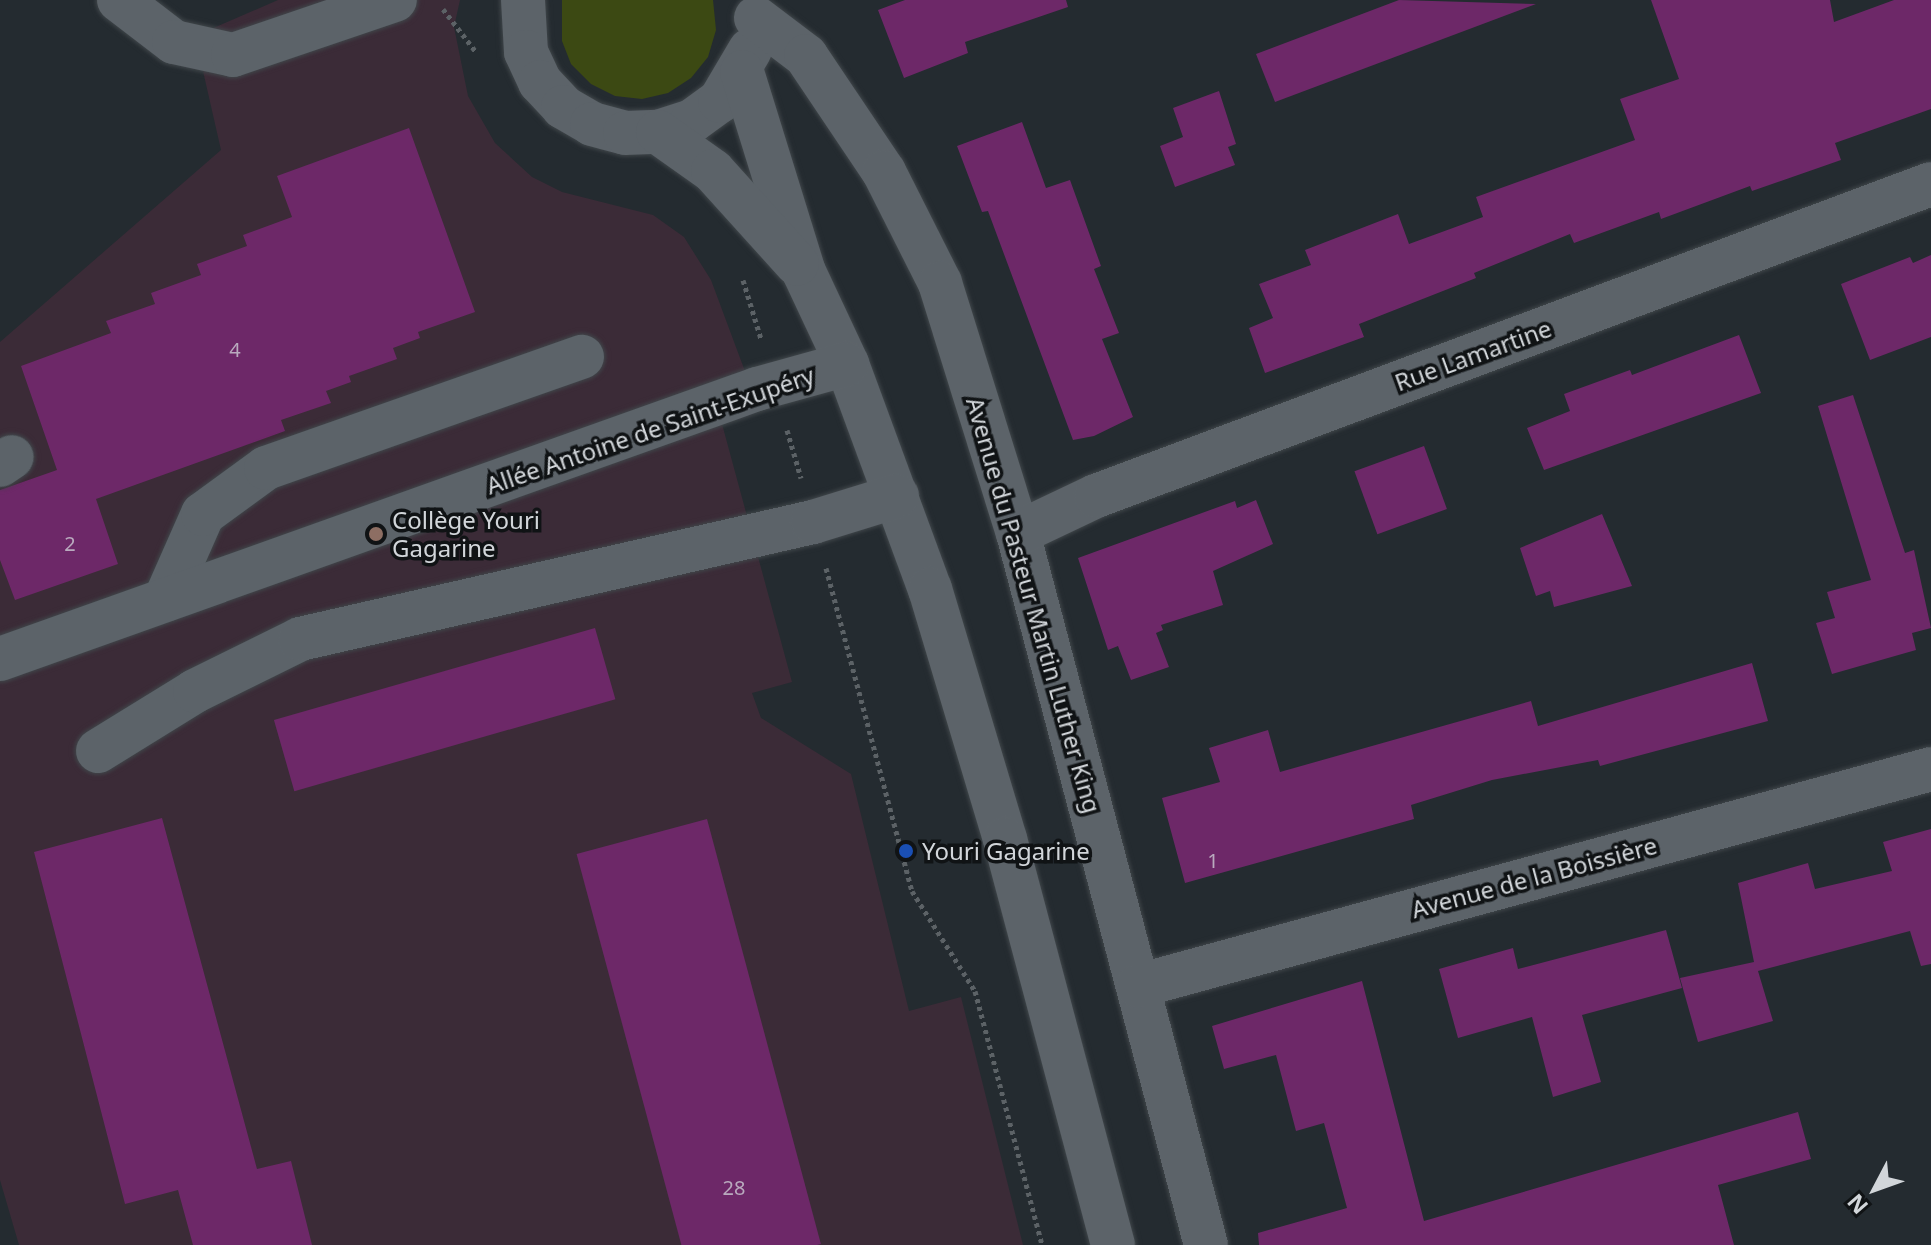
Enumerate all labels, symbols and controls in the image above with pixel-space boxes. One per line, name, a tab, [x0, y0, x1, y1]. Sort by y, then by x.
street label: Rue Lamartine	[1391, 313, 1555, 397]
house number: 4	[229, 337, 241, 361]
street label: Allée Antoine de Saint-Exupéry	[482, 360, 818, 500]
street label: Avenue du Pasteur Martin Luther King	[961, 394, 1107, 816]
place label: Collège Youri Gagarine	[392, 506, 540, 562]
marker: Collège Youri Gagarine	[367, 525, 385, 543]
house number: 2	[64, 531, 76, 555]
street label: Avenue de la Boissière	[1408, 830, 1660, 924]
place label: Youri Gagarine	[922, 837, 1090, 865]
marker: Youri Gagarine	[897, 842, 915, 860]
house number: 1	[1207, 848, 1219, 872]
north arrow	[1835, 1149, 1915, 1229]
house number: 28	[723, 1175, 745, 1199]
text: N	[1840, 1188, 1874, 1221]

